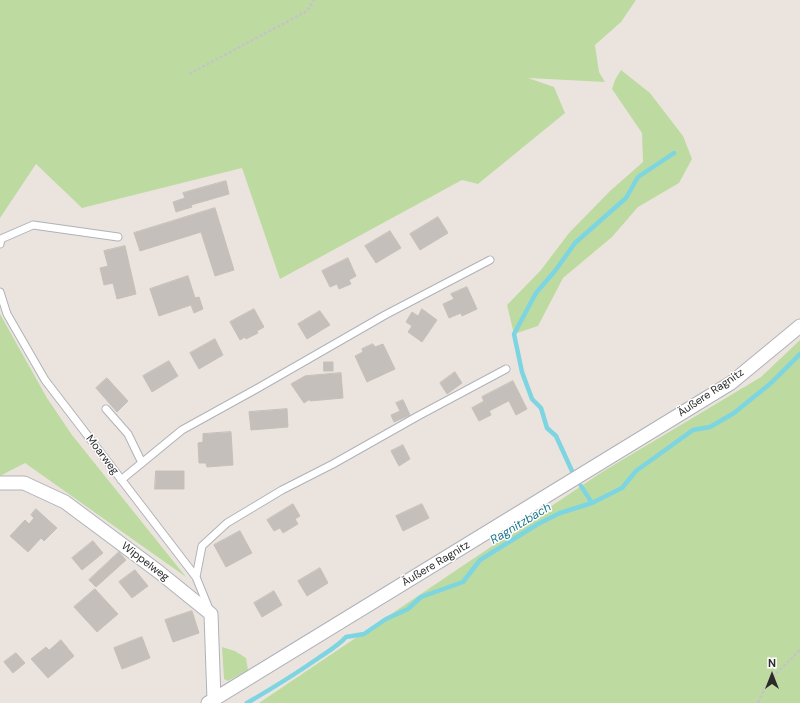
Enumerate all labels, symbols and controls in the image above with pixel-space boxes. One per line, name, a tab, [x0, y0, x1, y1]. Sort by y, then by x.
street label: Äußere Ragnitz	[676, 366, 746, 420]
street label: Moarweg	[83, 433, 121, 477]
water label: Ragnitzbach	[488, 500, 554, 548]
street label: Äußere Ragnitz	[400, 539, 472, 589]
street label: Wippelweg	[119, 540, 171, 584]
north arrow	[752, 655, 792, 695]
text: N	[768, 656, 776, 670]

